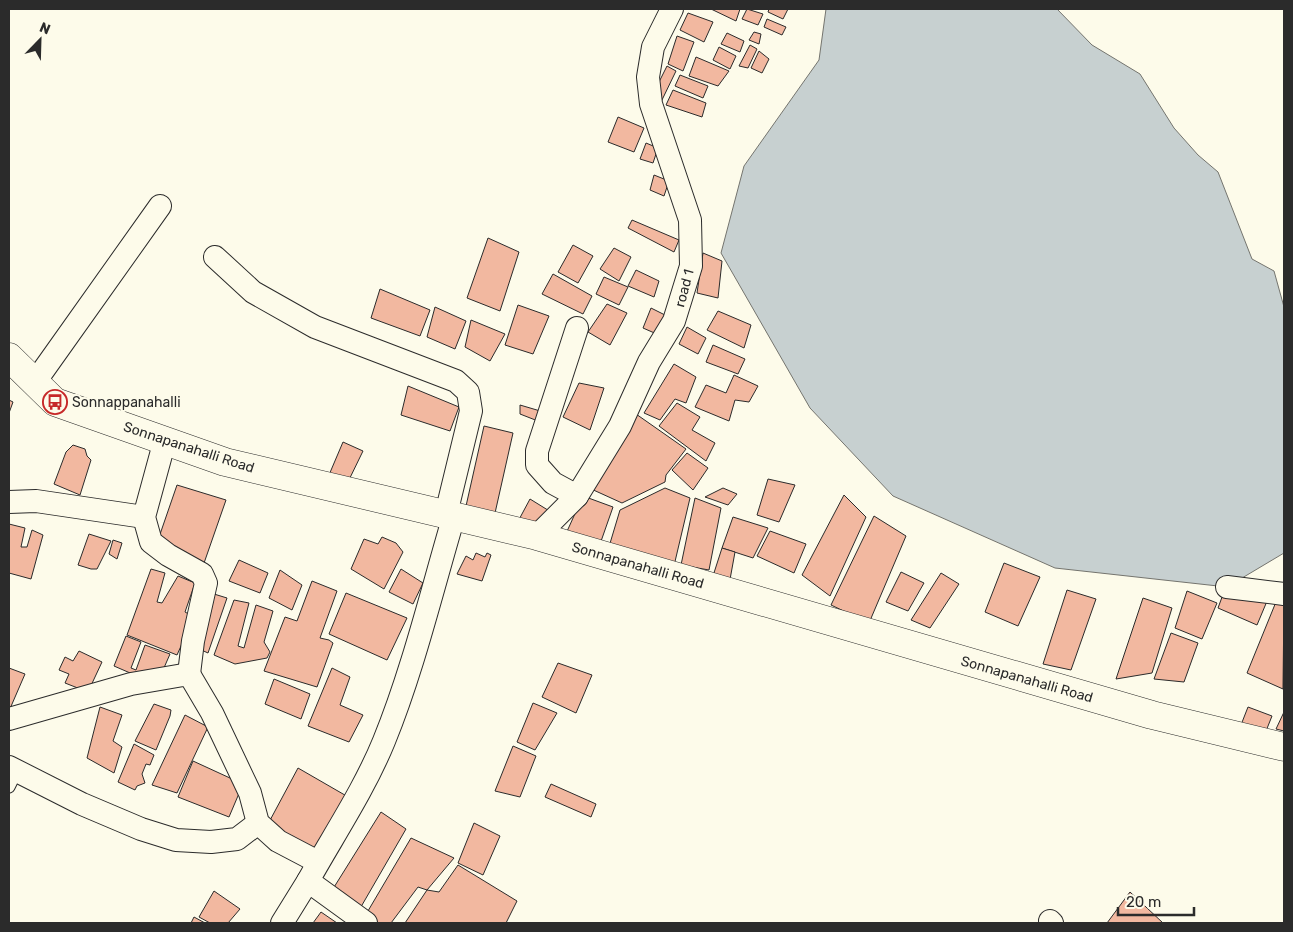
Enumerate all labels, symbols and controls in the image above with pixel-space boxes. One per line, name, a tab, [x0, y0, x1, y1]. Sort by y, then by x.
north arrow	[15, 15, 65, 65]
text: N	[37, 19, 53, 38]
street label: road 1	[671, 267, 698, 309]
bus stop icon: Sonnappanahalli	[42, 389, 68, 415]
place label: Sonnappanahalli	[72, 394, 181, 411]
street label: Sonnapanahalli Road	[121, 418, 257, 477]
street label: Sonnapanahalli Road	[570, 538, 706, 593]
street label: Sonnapanahalli Road	[959, 652, 1095, 707]
scale bar	[1118, 884, 1194, 916]
text: 20 m	[1126, 893, 1161, 911]

